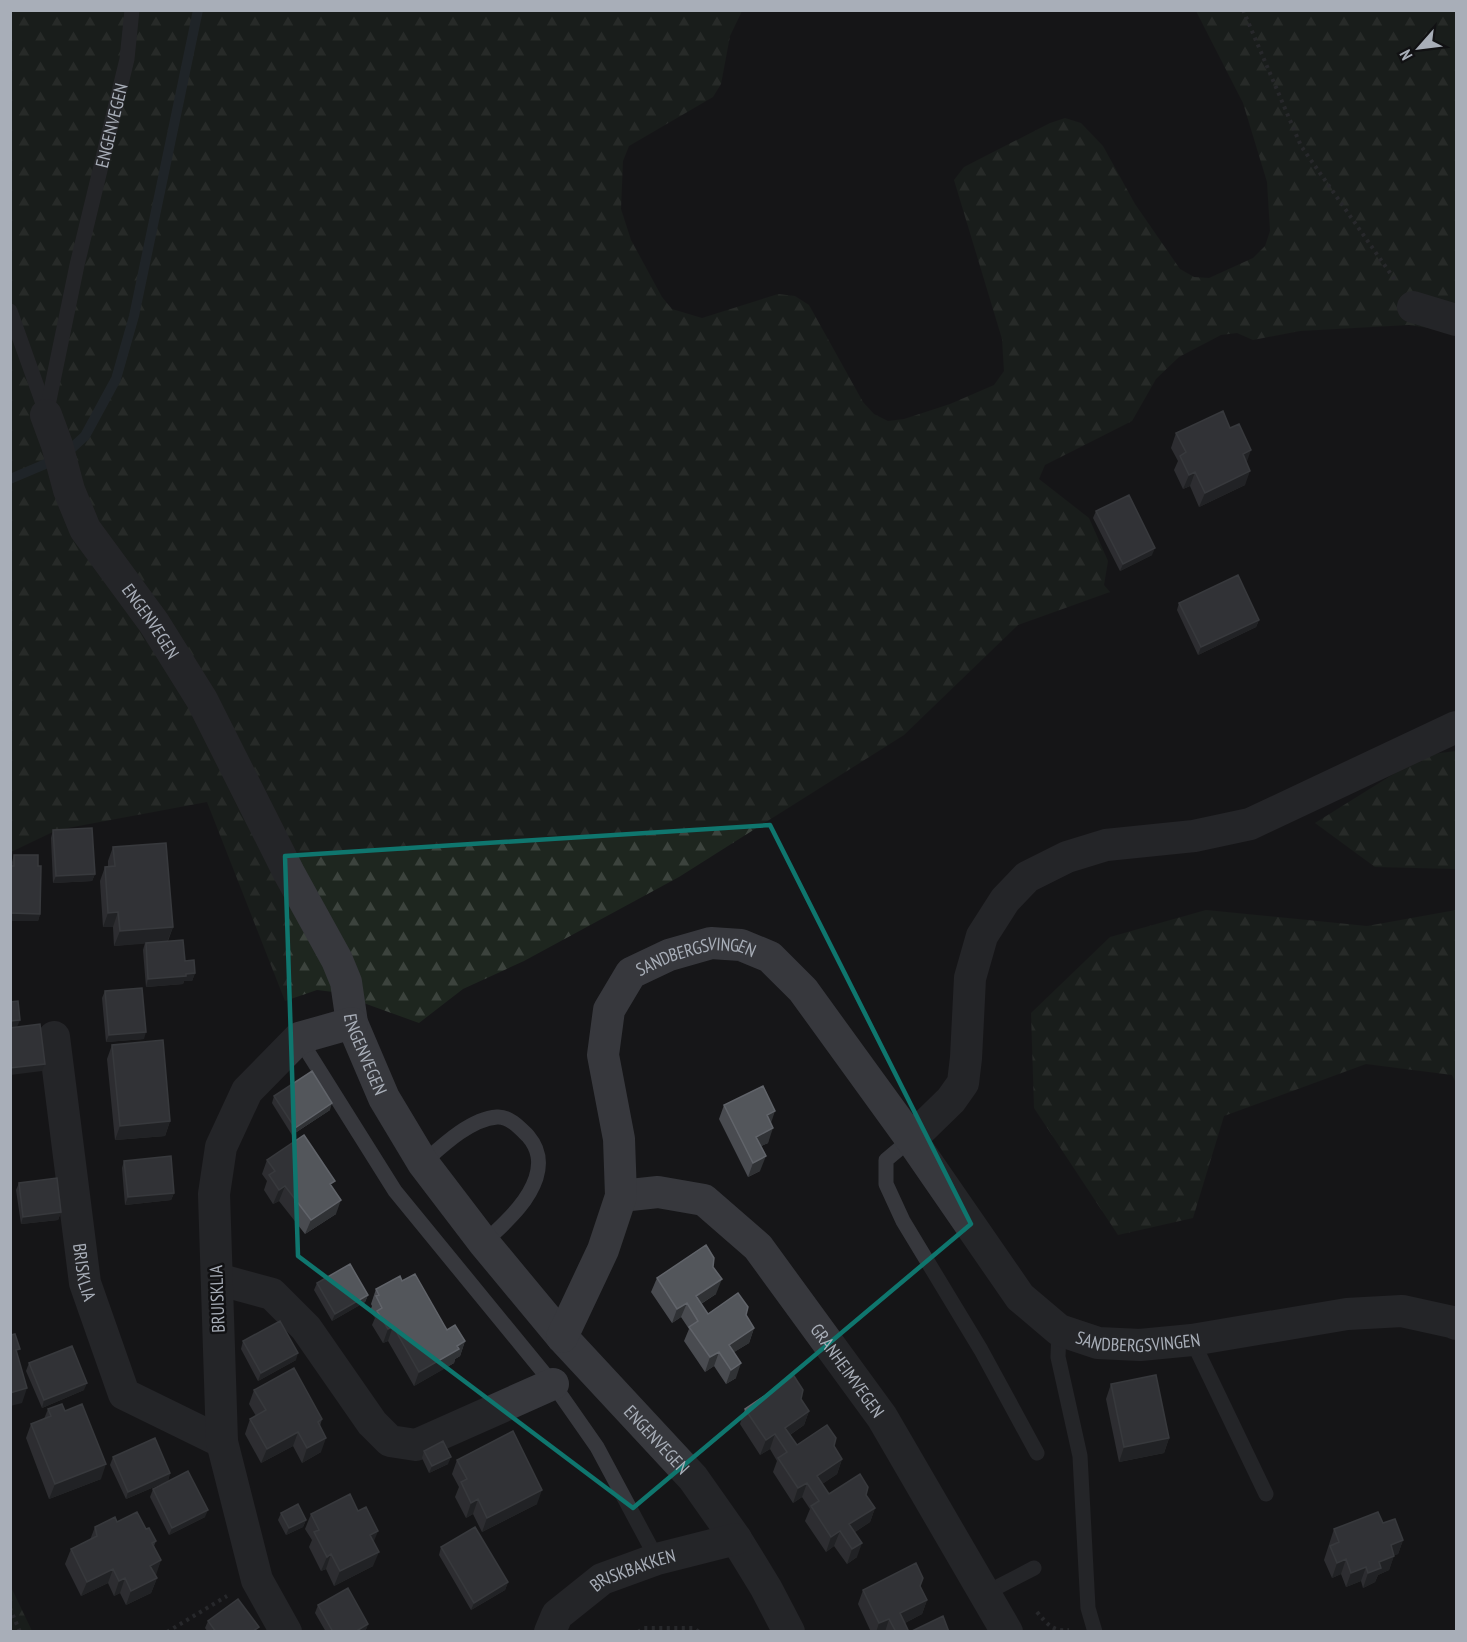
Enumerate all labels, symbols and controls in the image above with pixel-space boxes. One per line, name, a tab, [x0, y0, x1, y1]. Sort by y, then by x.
north arrow	[1389, 18, 1449, 78]
text: N	[1395, 47, 1417, 64]
street label: ENGENVEGEN	[90, 81, 132, 170]
street label: ENGENVEGEN	[117, 579, 185, 663]
street label: SANDBERGSVINGEN	[632, 931, 760, 981]
street label: ENGENVEGEN	[339, 1012, 393, 1098]
street label: BRISKLIA	[69, 1242, 102, 1304]
street label: BRUISKLIA	[204, 1264, 230, 1333]
street label: GRANHEIMVEGEN	[806, 1319, 890, 1422]
street label: SANDBERGSVINGEN	[1073, 1325, 1202, 1357]
street label: ENGENVEGEN	[619, 1400, 695, 1479]
street label: BRISKBAKKEN	[585, 1543, 678, 1596]

